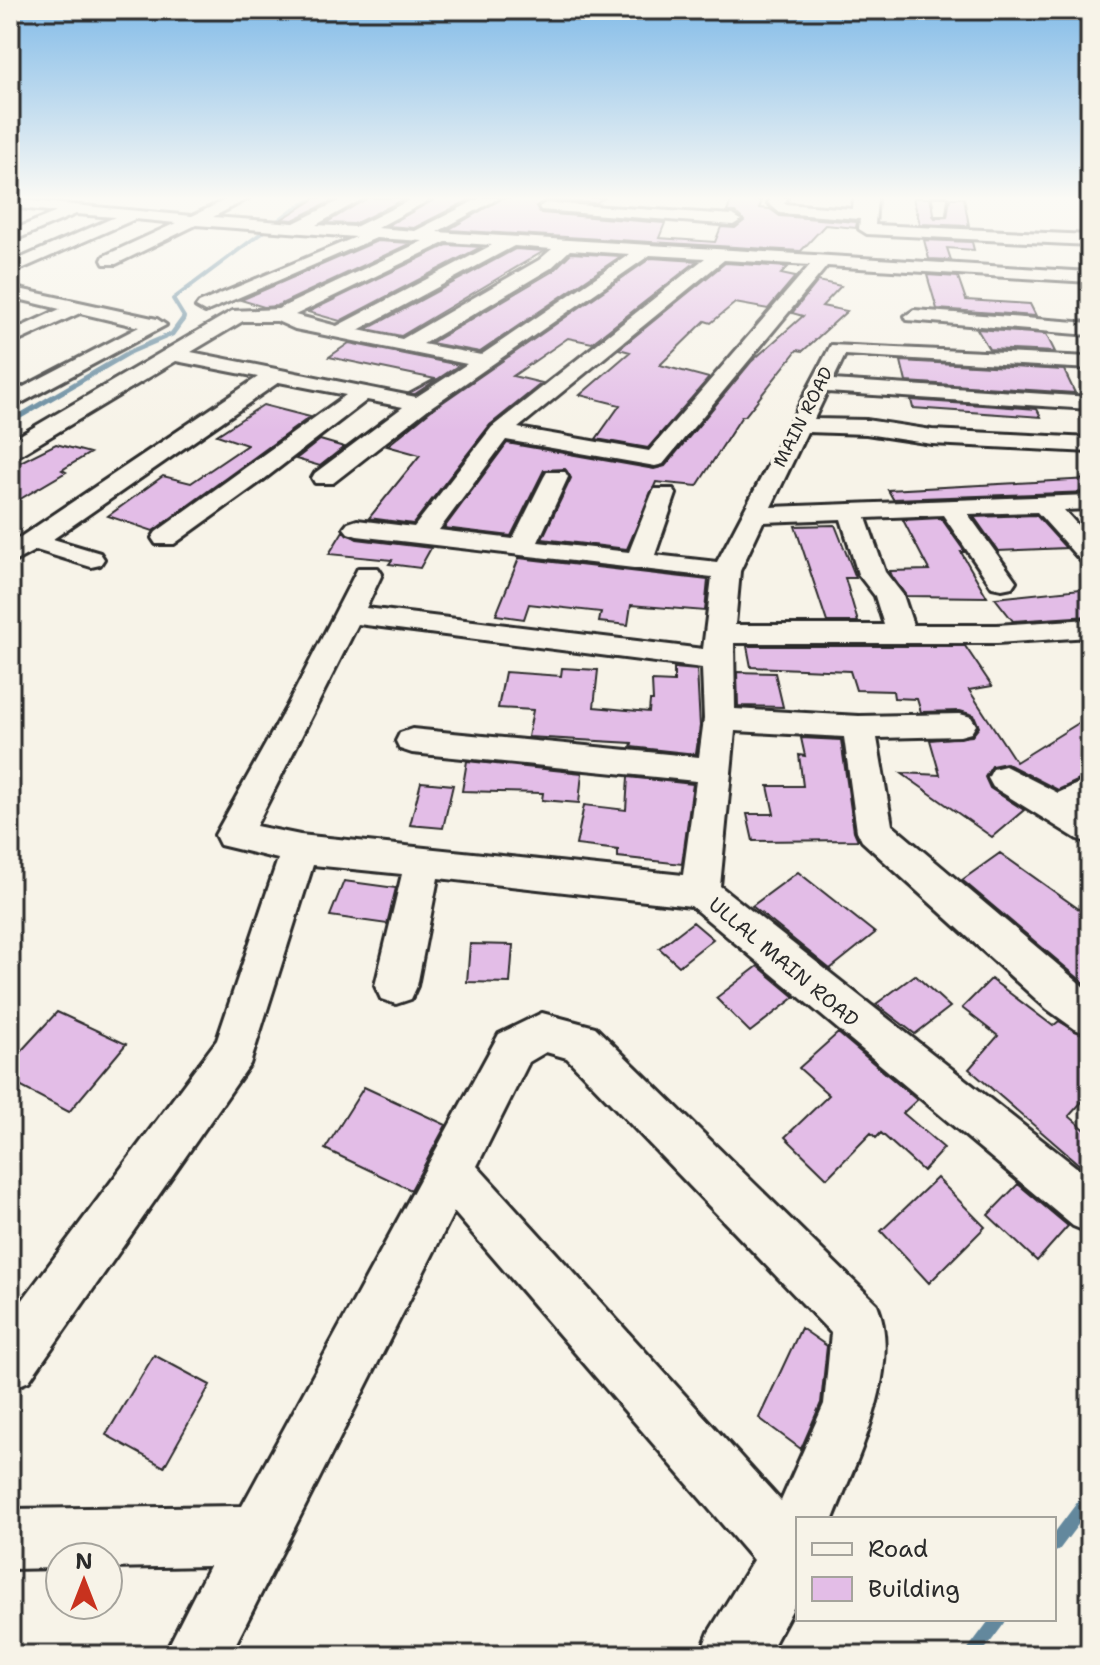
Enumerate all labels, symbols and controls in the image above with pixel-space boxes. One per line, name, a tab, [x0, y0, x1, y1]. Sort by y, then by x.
street label: MAIN ROAD	[767, 363, 839, 471]
street label: ULLAL MAIN ROAD	[704, 892, 864, 1032]
legend	[796, 1517, 1056, 1621]
text: Road	[868, 1533, 928, 1565]
north arrow	[44, 1541, 124, 1621]
text: N	[75, 1547, 93, 1576]
text: Building	[868, 1573, 960, 1605]

